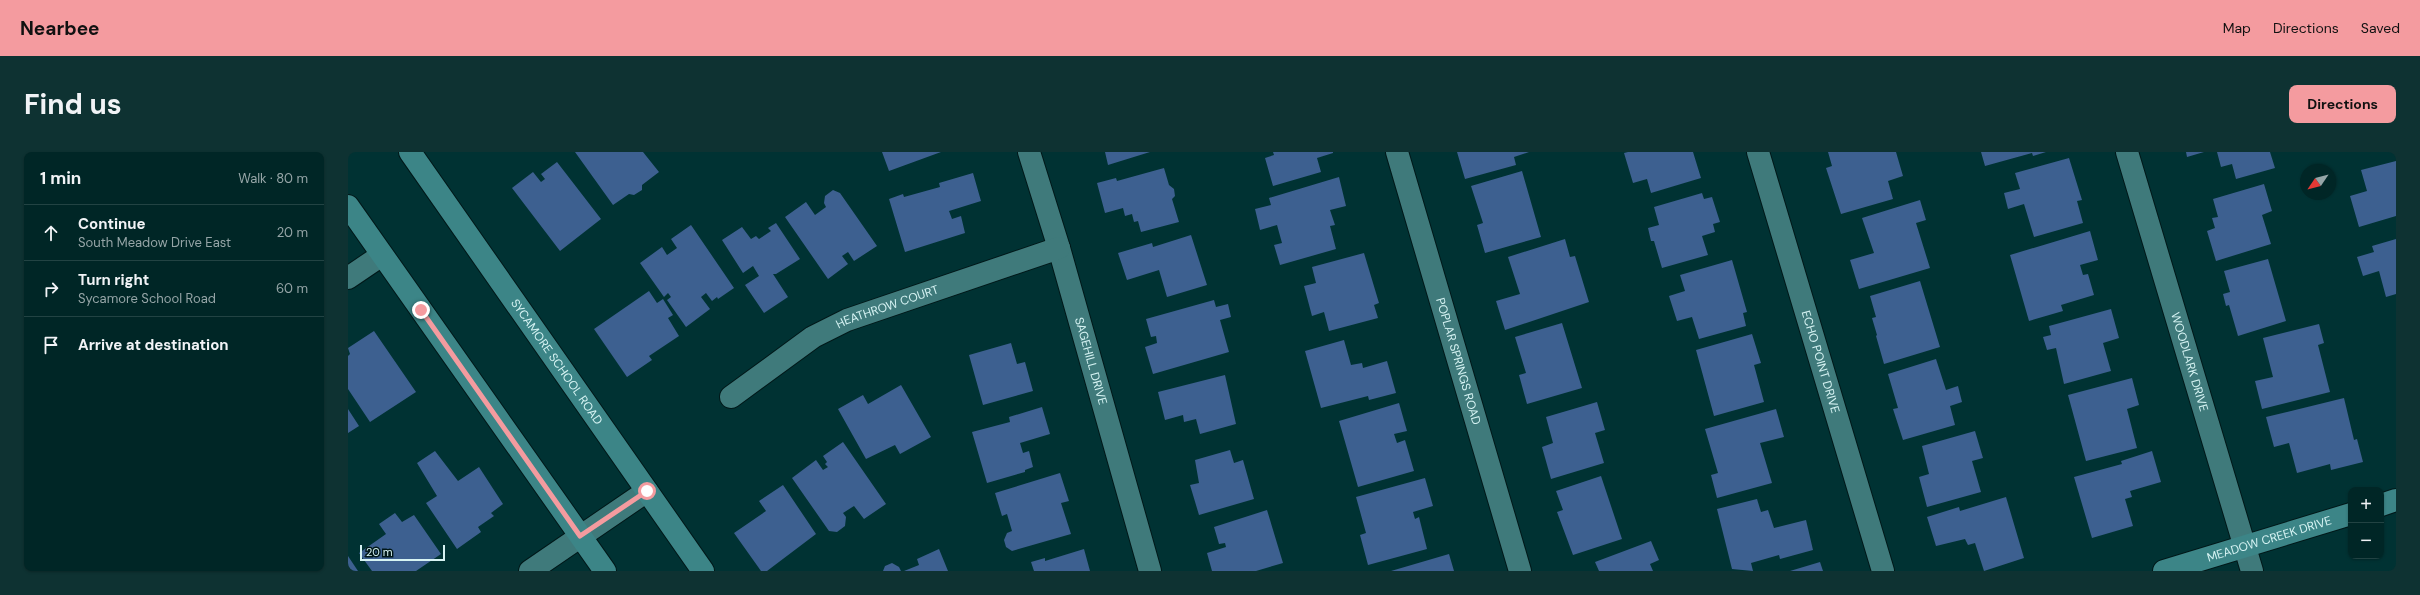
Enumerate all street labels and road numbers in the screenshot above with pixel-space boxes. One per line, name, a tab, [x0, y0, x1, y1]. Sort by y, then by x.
street label: HEATHROW COURT	[833, 281, 941, 332]
street label: SYCAMORE SCHOOL ROAD	[507, 296, 606, 428]
street label: POPLAR SPRINGS ROAD	[1432, 296, 1485, 426]
street label: ECHO POINT DRIVE	[1798, 309, 1844, 415]
street label: WOODLARK DRIVE	[2167, 310, 2212, 414]
street label: SAGEHILL DRIVE	[1071, 315, 1111, 407]
street label: MEADOW CREEK DRIVE	[2205, 512, 2334, 565]

